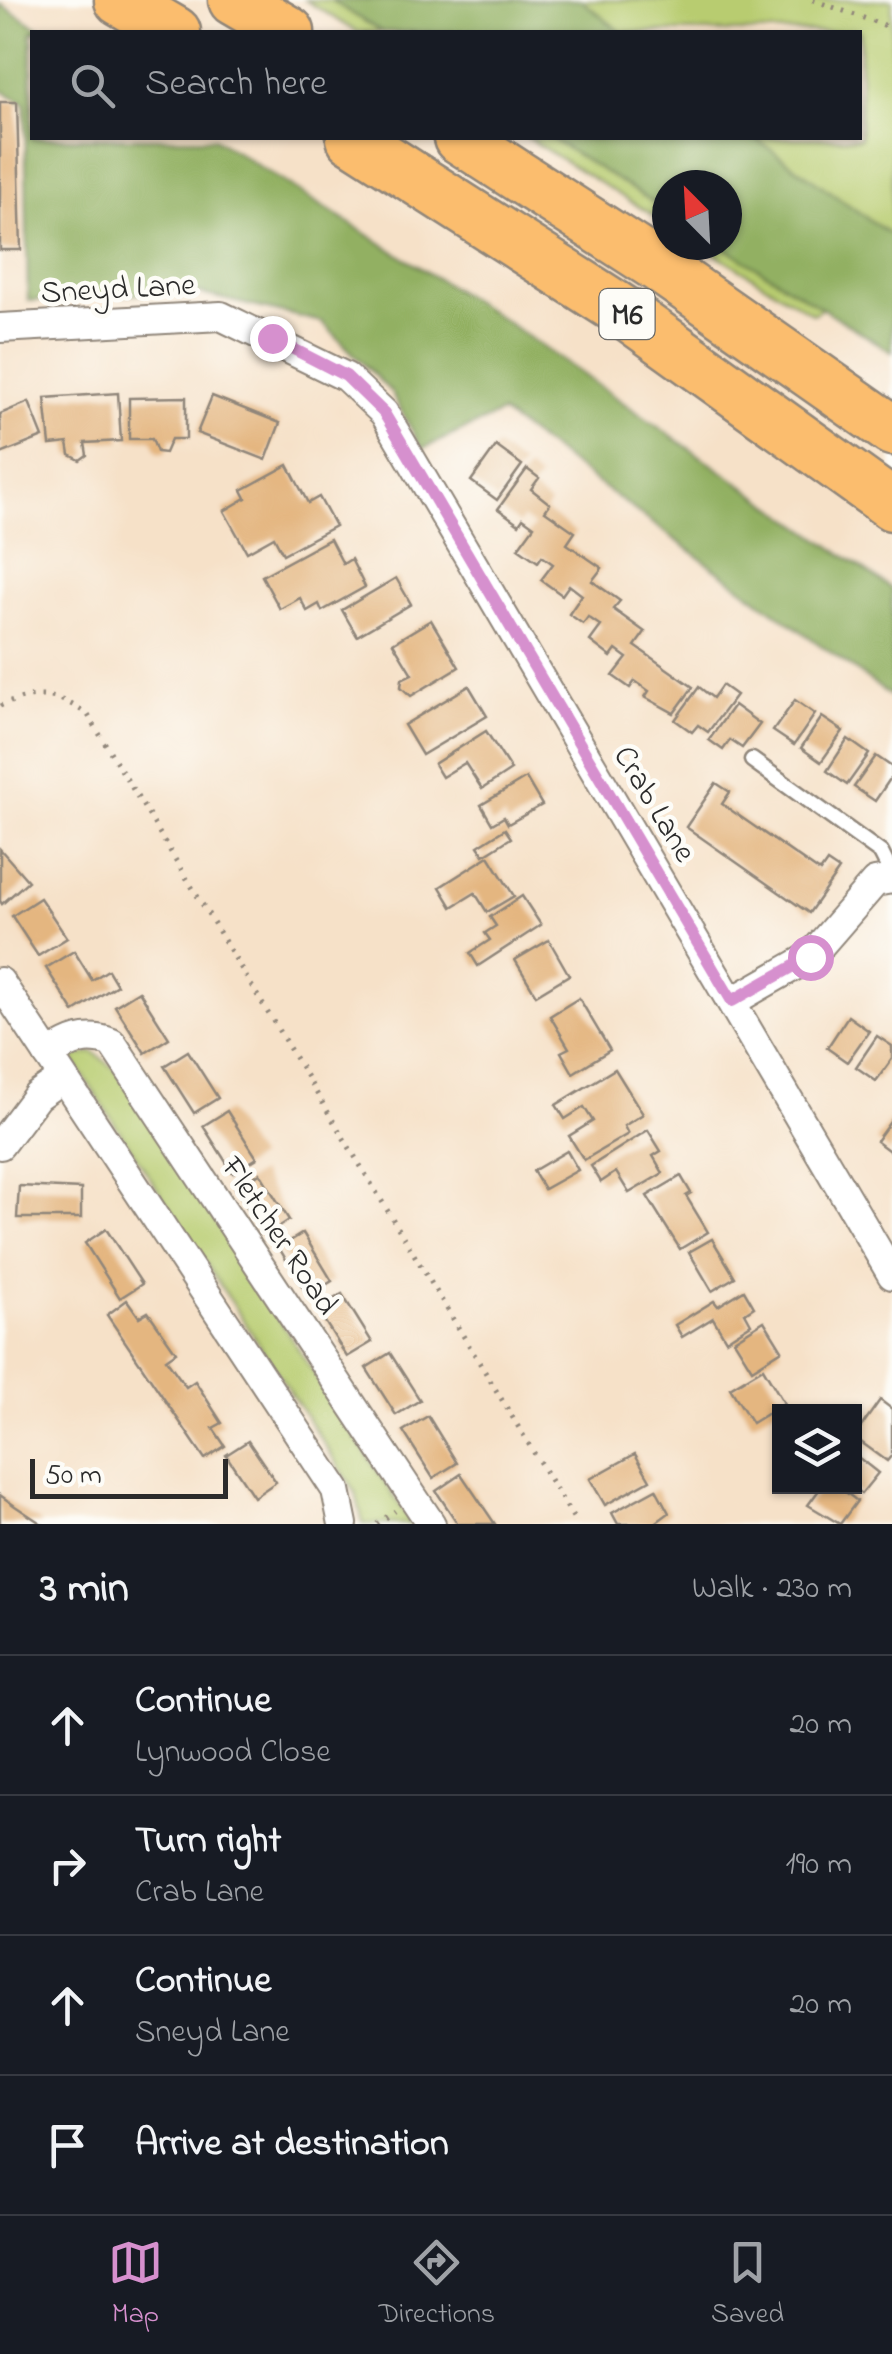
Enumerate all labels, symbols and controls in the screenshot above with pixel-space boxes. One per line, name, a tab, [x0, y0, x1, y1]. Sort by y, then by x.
search box	[30, 30, 862, 140]
text: Search here	[145, 57, 327, 113]
icon: search	[65, 58, 120, 113]
north arrow	[652, 170, 742, 260]
street label: Sneyd Lane	[40, 263, 197, 318]
road number: M6	[600, 289, 654, 339]
route end	[250, 316, 296, 362]
street label: Crab Lane	[600, 737, 707, 873]
route start	[788, 935, 834, 981]
street label: Fletcher Road	[207, 1147, 349, 1326]
map controls	[772, 1404, 862, 1494]
button: layers	[772, 1404, 862, 1494]
scale bar	[30, 1454, 228, 1498]
text: 50 m	[45, 1456, 102, 1497]
text: 3 min	[40, 1559, 129, 1620]
text: Walk · 230 m	[692, 1566, 852, 1613]
text: Continue	[135, 1674, 271, 1730]
icon: ahead	[40, 1698, 95, 1753]
text: 20 m	[789, 1702, 852, 1749]
text: Lynwood Close	[135, 1730, 331, 1777]
text: Turn right	[135, 1814, 281, 1870]
icon: right	[40, 1838, 95, 1893]
text: 190 m	[786, 1842, 852, 1889]
text: Crab Lane	[135, 1870, 264, 1917]
text: Continue	[135, 1954, 271, 2010]
icon: ahead	[40, 1978, 95, 2033]
text: 20 m	[789, 1982, 852, 2029]
text: Sneyd Lane	[135, 2010, 290, 2057]
text: Arrive at destination	[135, 2117, 449, 2173]
icon: arrive	[40, 2118, 95, 2173]
tab: Map	[108, 2235, 163, 2336]
tab: Directions	[379, 2235, 495, 2336]
tab: Saved	[711, 2235, 784, 2336]

